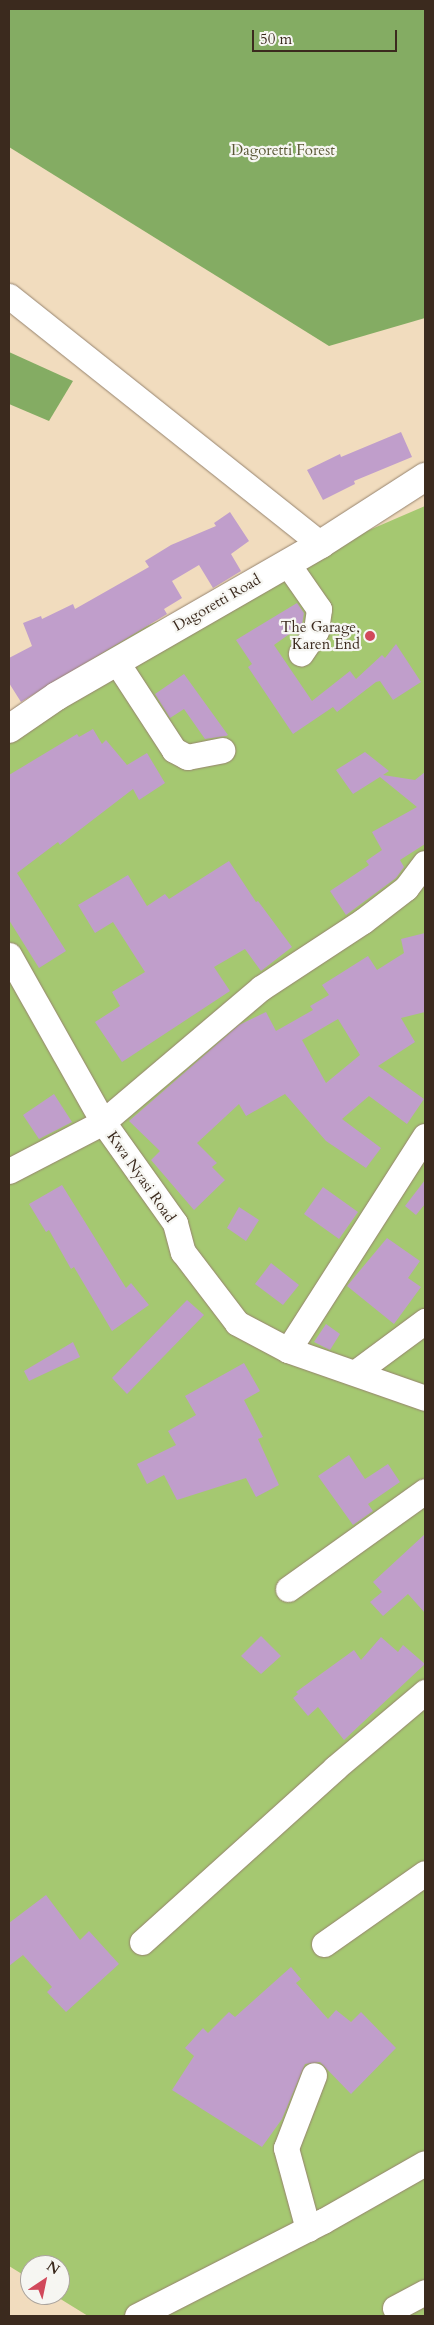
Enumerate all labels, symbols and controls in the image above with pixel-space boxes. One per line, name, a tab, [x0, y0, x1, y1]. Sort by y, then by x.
scale bar	[254, 20, 399, 52]
text: 50 m	[260, 29, 292, 49]
park label: Dagoretti Forest	[231, 142, 335, 160]
street label: Dagoretti Road	[170, 571, 264, 635]
place label: The Garage, Karen End	[281, 618, 360, 653]
marker: The Garage, Karen End	[364, 630, 376, 642]
street label: Kwa Nyasi Road	[103, 1128, 179, 1226]
north arrow	[20, 2255, 70, 2305]
text: N	[43, 2257, 63, 2279]

